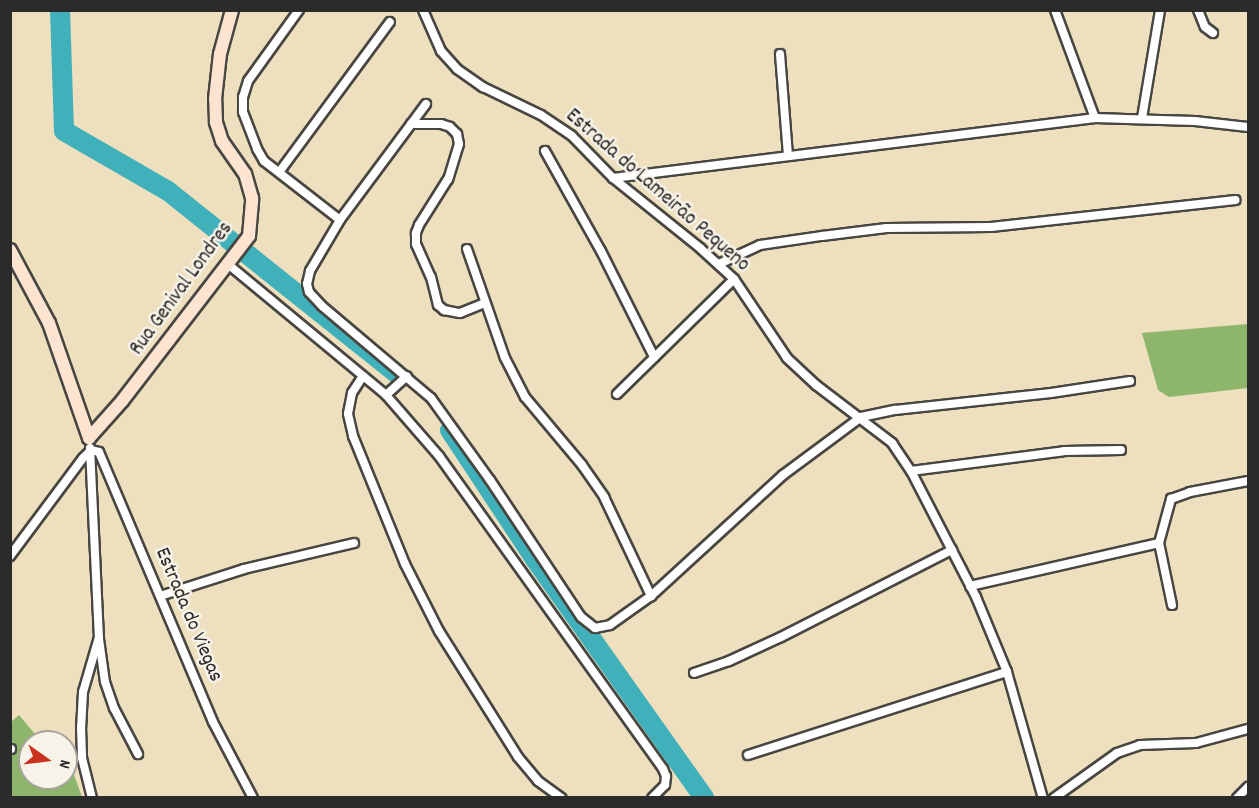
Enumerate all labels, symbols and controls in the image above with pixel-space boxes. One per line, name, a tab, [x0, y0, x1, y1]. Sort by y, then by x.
street label: Estrada do Lameirão Pequeno	[560, 104, 754, 278]
street label: Rua Genival Londres	[125, 217, 239, 361]
street label: Estrada do Viegas	[148, 544, 228, 686]
north arrow	[18, 730, 78, 790]
text: N	[52, 757, 76, 771]

